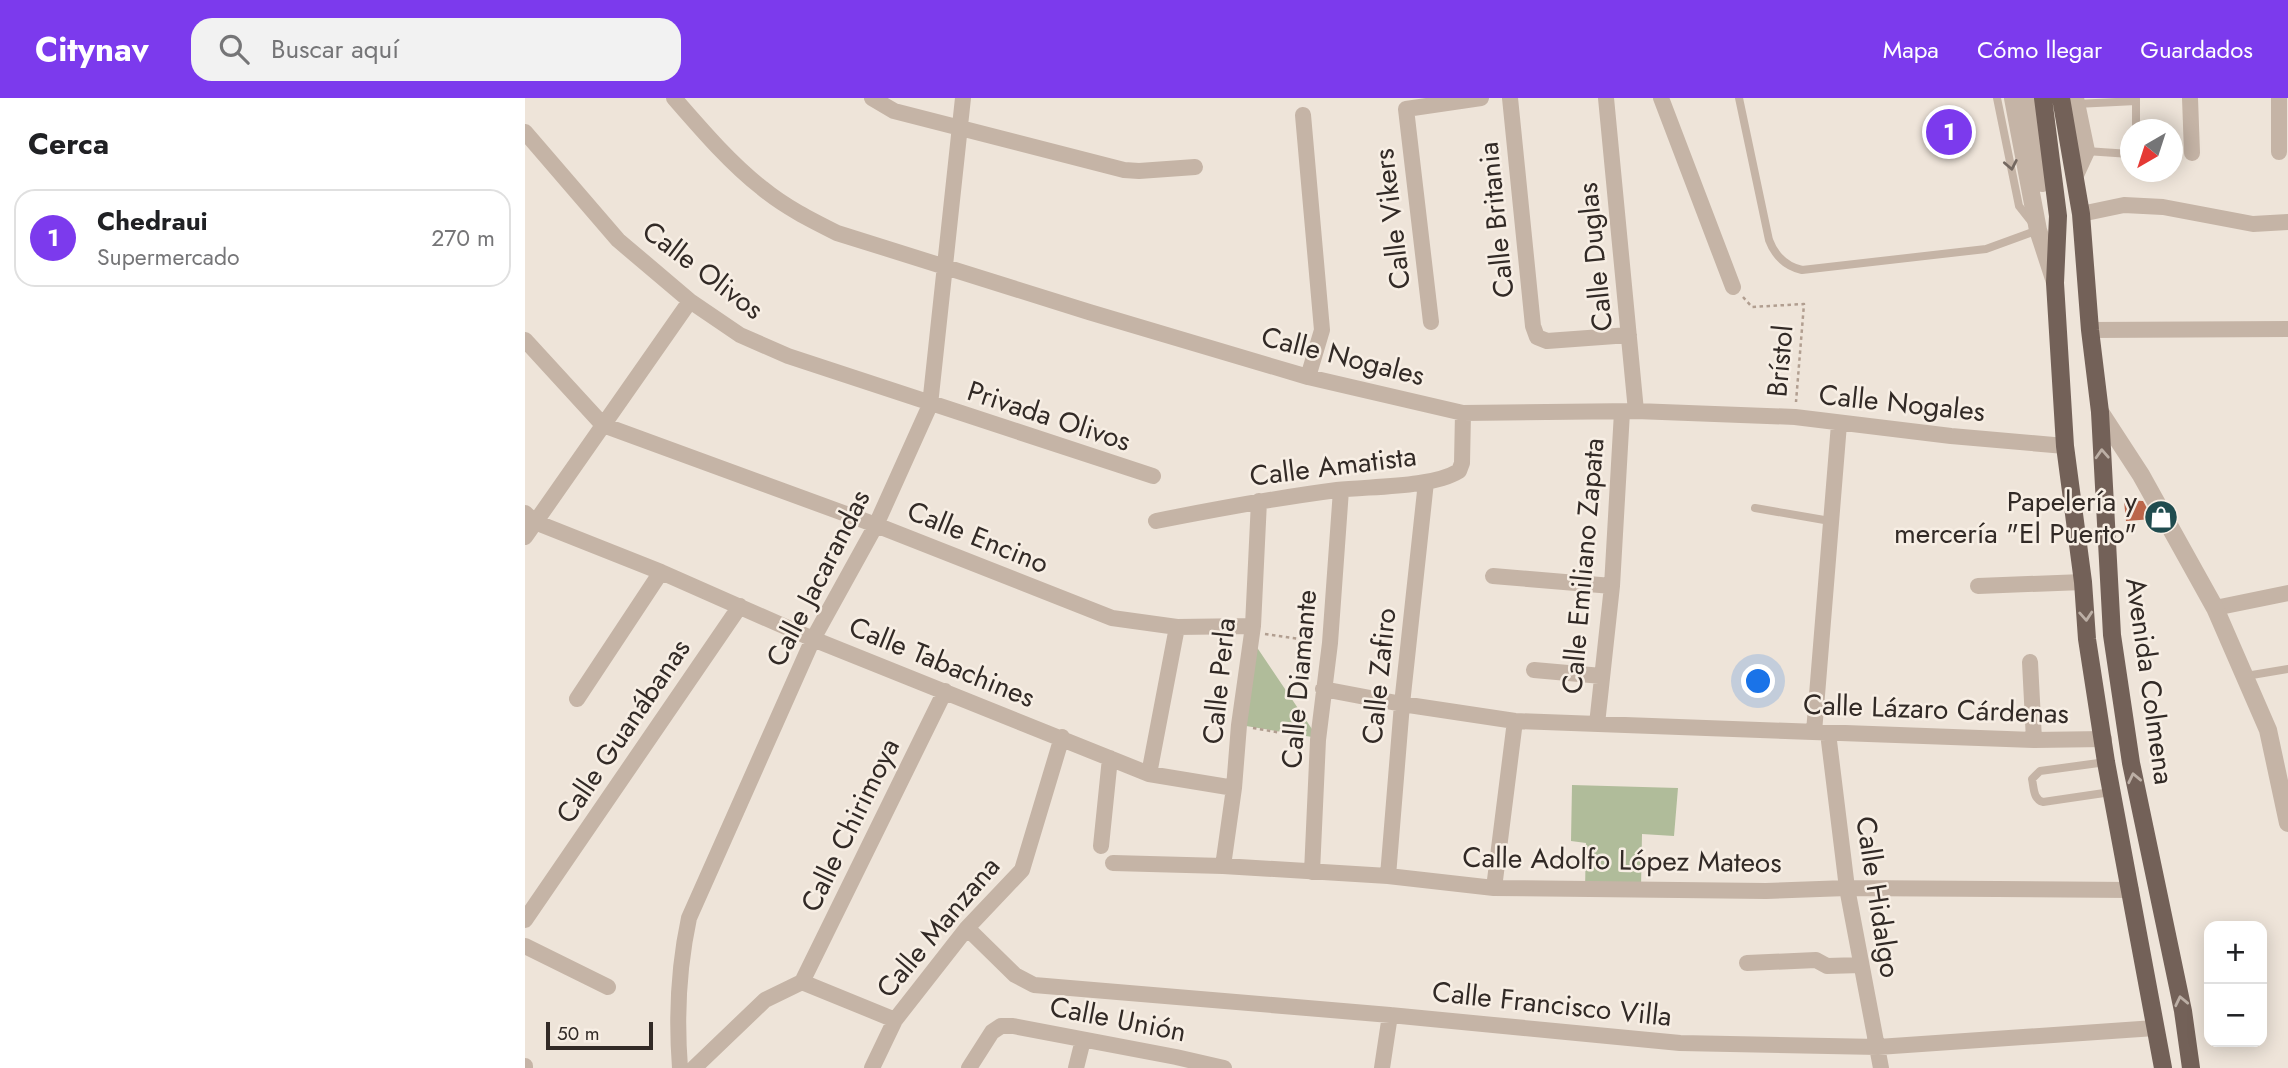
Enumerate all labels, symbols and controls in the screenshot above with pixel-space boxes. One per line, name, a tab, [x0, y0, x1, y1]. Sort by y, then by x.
search box	[191, 18, 681, 81]
text: Citynav	[35, 26, 149, 73]
icon: search	[215, 30, 253, 68]
text: Buscar aquí	[271, 30, 399, 68]
text: Mapa	[1883, 32, 1939, 67]
text: Cómo llegar	[1977, 32, 2102, 67]
text: Guardados	[2140, 32, 2253, 67]
pin: 1	[1926, 106, 1972, 158]
north arrow	[2120, 119, 2183, 182]
text: Cerca	[28, 122, 109, 165]
street label: Calle Britania	[1467, 140, 1525, 300]
street label: Calle Vikers	[1363, 146, 1421, 292]
one-way arrow	[2002, 159, 2017, 171]
street label: Calle Duglas	[1567, 181, 1623, 333]
text: Chedraui	[97, 202, 208, 240]
street label: Calle Olivos	[634, 211, 772, 329]
text: 1	[47, 221, 59, 255]
text: 270 m	[431, 221, 495, 255]
text: Supermercado	[97, 240, 240, 274]
street label: Calle Nogales	[1257, 316, 1429, 396]
street label: Brístol	[1756, 323, 1804, 399]
street label: Privada Olivos	[962, 370, 1136, 462]
street label: Calle Nogales	[1817, 374, 1987, 432]
street label: Calle Amatista	[1247, 435, 1419, 497]
street label: Calle Emiliano Zapata	[1551, 436, 1615, 696]
one-way arrow	[2095, 449, 2110, 460]
place label: Papelería y mercería "El Puerto"	[1894, 481, 2138, 554]
street label: Calle Jacarandas	[756, 482, 880, 674]
street label: Calle Encino	[901, 490, 1055, 584]
shop icon: Papelería y mercería "El Puerto"	[2142, 498, 2180, 536]
street label: Avenida Colmena	[2115, 575, 2185, 787]
street label: Calle Diamante	[1271, 588, 1327, 770]
street label: Calle Tabachines	[843, 606, 1041, 718]
street label: Calle Zafiro	[1351, 606, 1407, 746]
one-way arrow	[2078, 611, 2093, 622]
street label: Calle Perla	[1192, 616, 1246, 746]
street label: Calle Guanábanas	[546, 630, 700, 832]
your location	[1741, 664, 1775, 698]
street label: Calle Lázaro Cárdenas	[1802, 684, 2070, 734]
street label: Calle Chirimoya	[790, 731, 910, 919]
one-way arrow	[2128, 772, 2143, 784]
street label: Calle Hidalgo	[1845, 813, 1911, 981]
street label: Calle Adolfo López Mateos	[1462, 837, 1782, 883]
street label: Calle Manzana	[866, 847, 1010, 1007]
map controls	[2204, 921, 2267, 1047]
button: +	[2204, 921, 2267, 984]
street label: Calle Francisco Villa	[1430, 971, 1674, 1037]
button: −	[2204, 984, 2267, 1047]
street label: Calle Unión	[1046, 986, 1190, 1052]
one-way arrow	[2174, 995, 2189, 1007]
scale bar	[546, 1019, 653, 1051]
text: 50 m	[557, 1020, 600, 1047]

